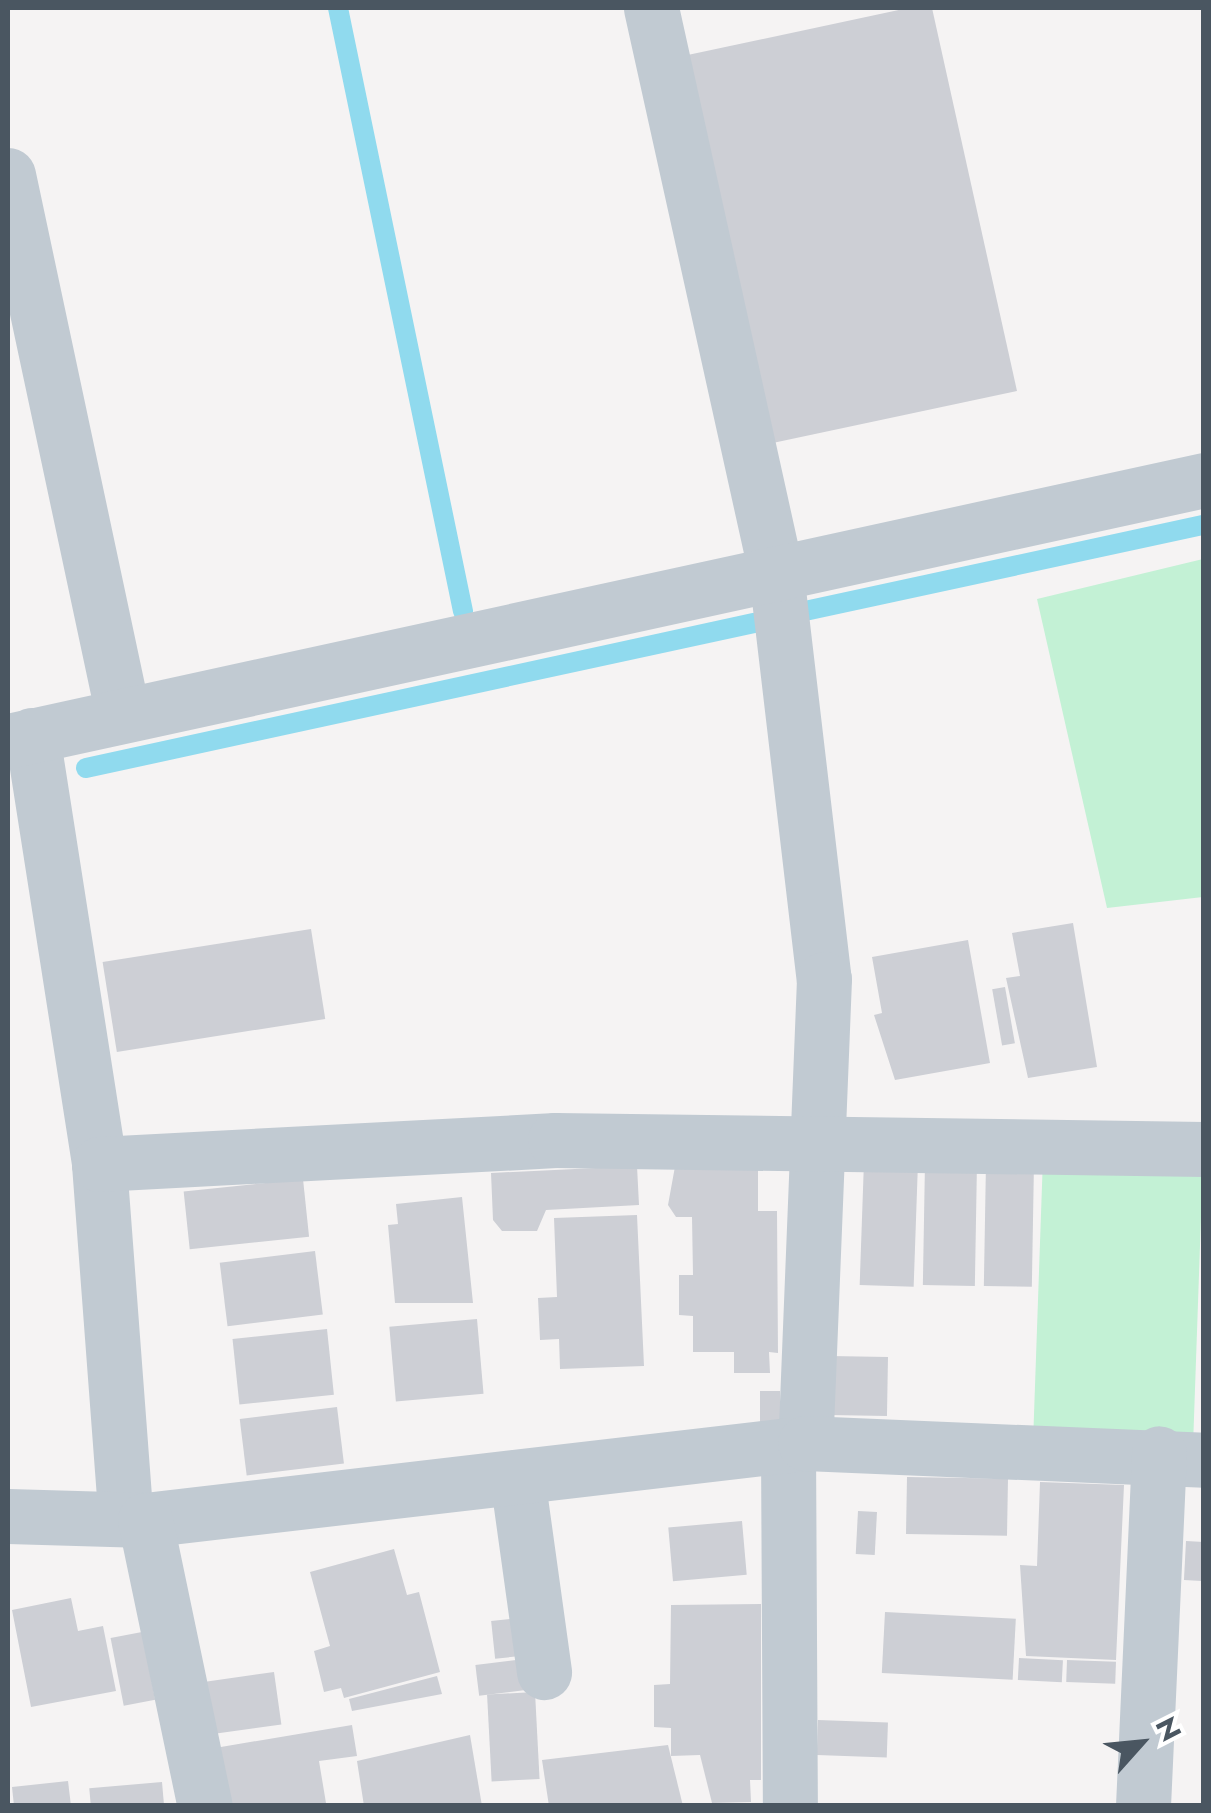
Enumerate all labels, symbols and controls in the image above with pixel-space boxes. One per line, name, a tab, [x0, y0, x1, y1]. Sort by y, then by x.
north arrow	[1091, 1693, 1191, 1793]
text: N	[1145, 1710, 1191, 1748]

